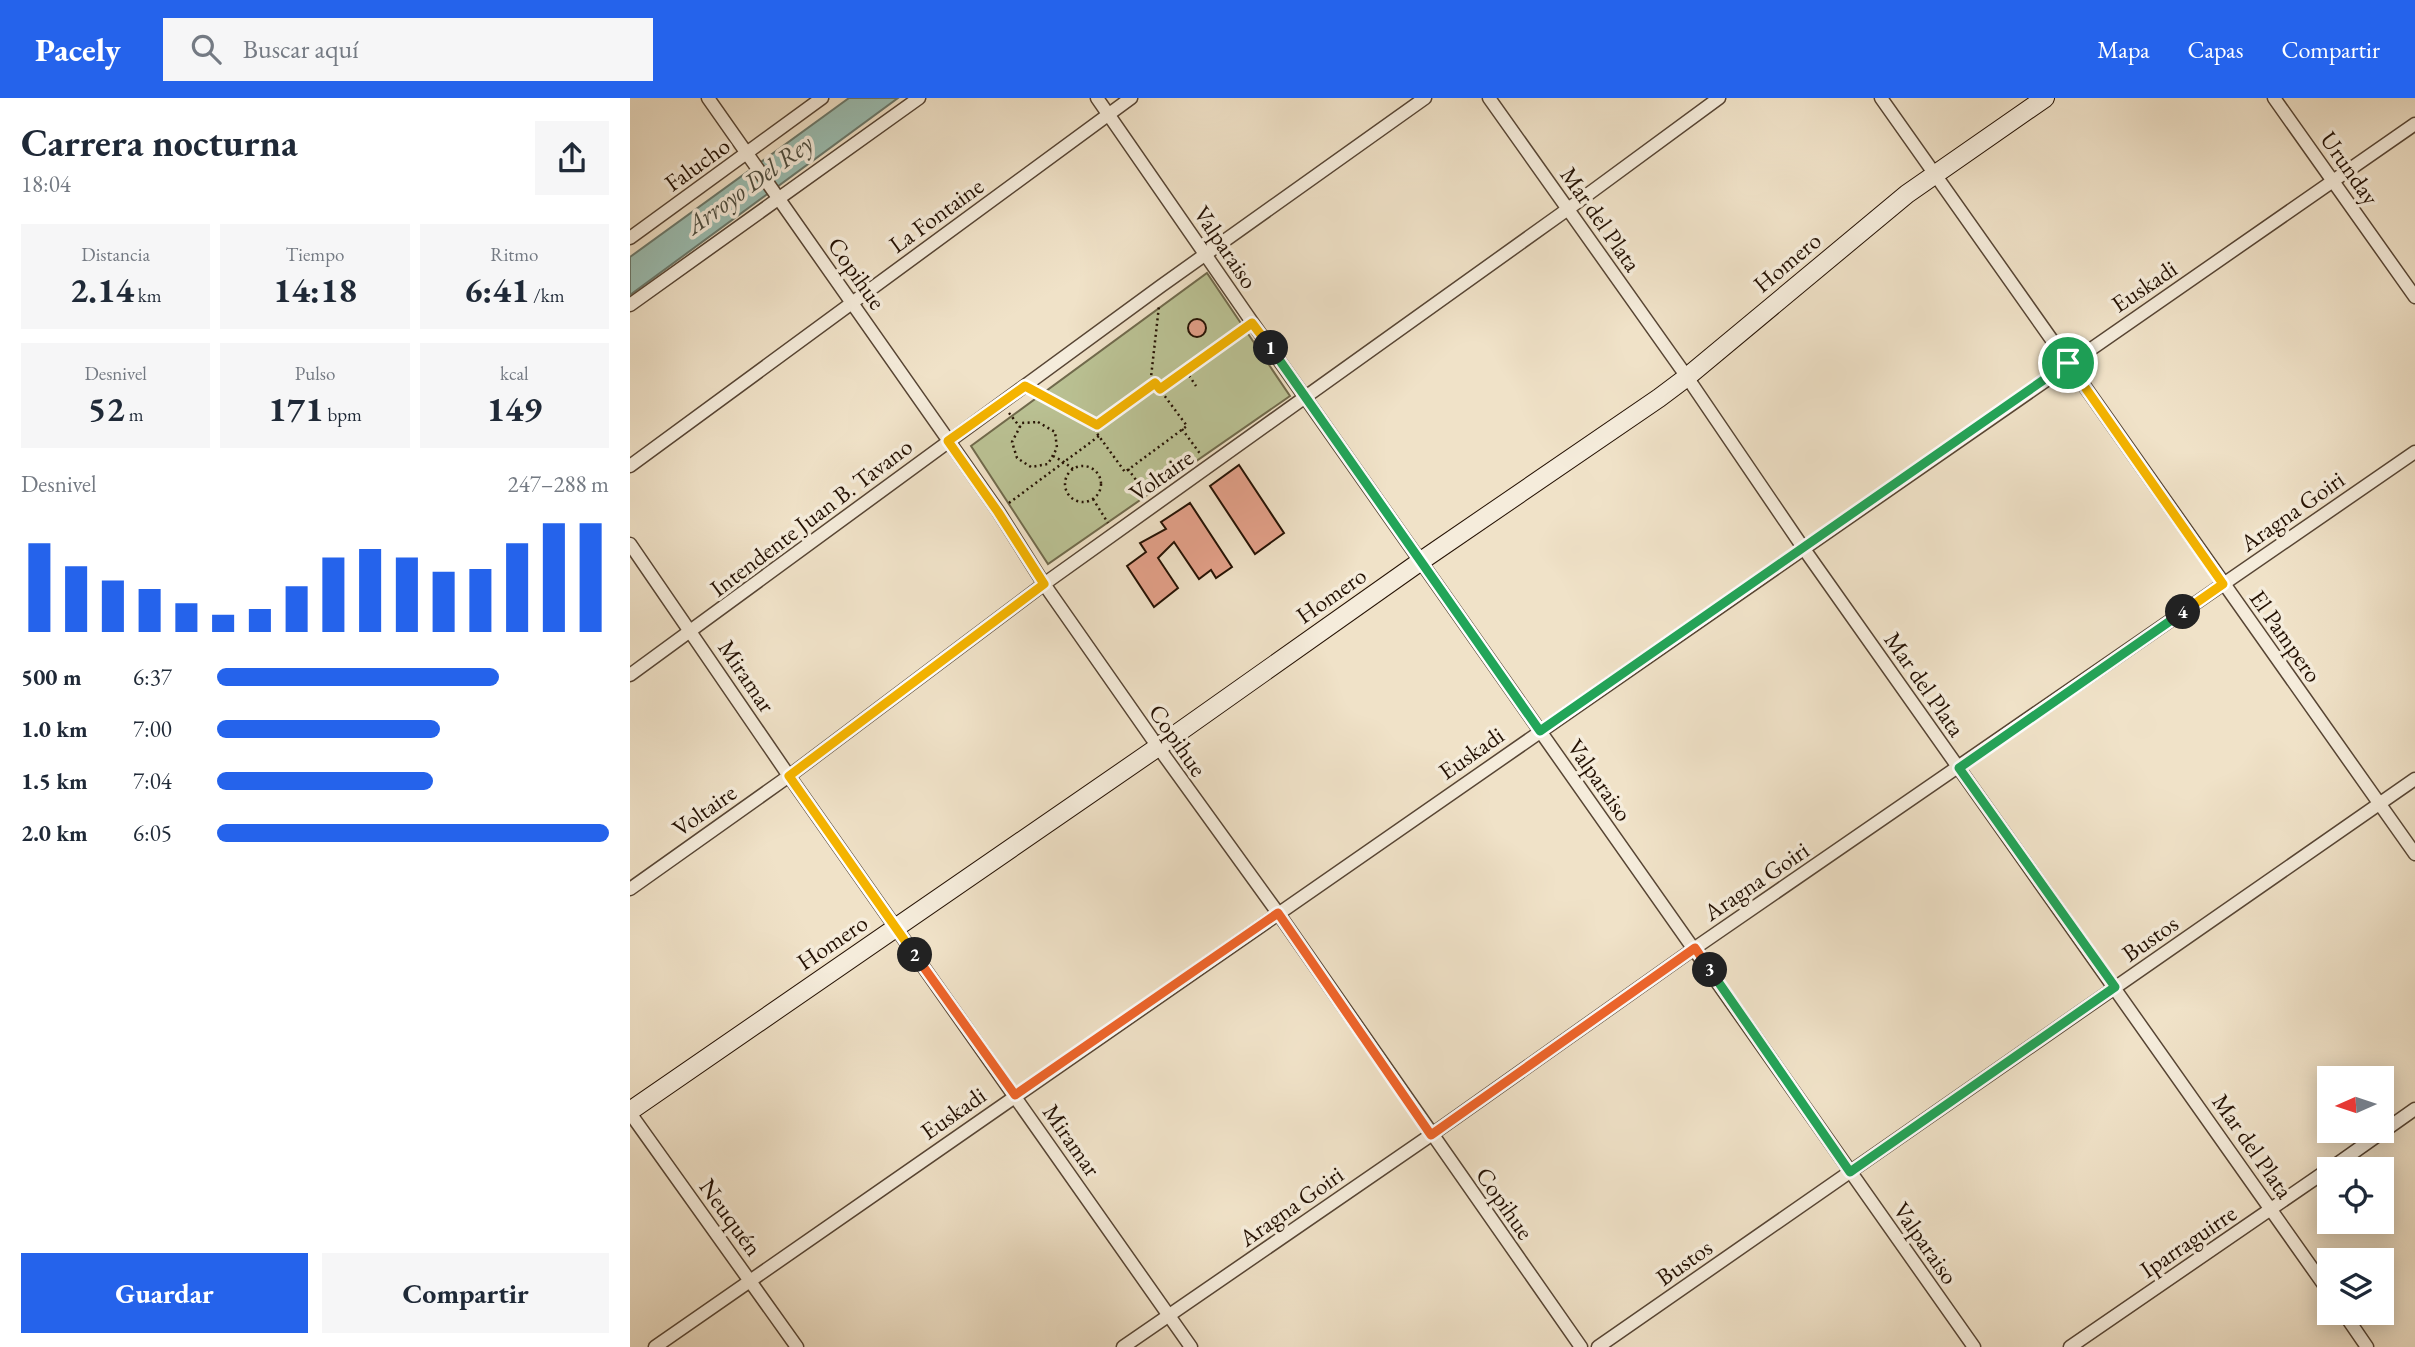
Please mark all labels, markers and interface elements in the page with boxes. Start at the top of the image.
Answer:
search box [163,18,653,81]
text: Pacely [35,28,121,71]
icon: search [187,30,225,68]
text: Buscar aquí [243,32,359,66]
text: Mapa [2097,34,2149,65]
text: Capas [2187,34,2243,65]
text: Compartir [2281,34,2380,65]
text: Carrera nocturna [21,118,298,167]
button: share [535,121,609,195]
street label: Urunday [2313,125,2387,211]
water label: Arroyo Del Rey [677,126,820,243]
street label: Falucho [658,130,736,198]
street label: Mar del Plata [1554,160,1649,278]
text: 18:04 [21,169,71,199]
street label: La Fontaine [883,170,989,260]
street label: Valparaiso [1187,199,1265,295]
street label: Homero [1747,225,1827,299]
street label: Copihue [821,231,893,315]
text: Distancia [81,242,150,267]
text: Tiempo [286,242,344,267]
text: Ritmo [490,242,539,267]
street label: Euskadi [2105,253,2183,319]
text: 2.14 [70,267,134,312]
text: 14:18 [273,267,357,312]
text: 6:41 [464,267,529,312]
text: km [134,283,162,308]
text: /km [529,283,565,308]
pin: 1 [1254,330,1288,366]
pin [2038,333,2098,393]
text: 1 [1265,335,1276,360]
icon: arrive [2049,344,2087,382]
text: Desnivel [84,361,147,386]
text: Pulso [295,361,335,386]
text: kcal [500,361,529,386]
text: 52 [88,386,125,431]
text: 171 [268,386,324,431]
text: 149 [487,386,542,431]
text: m [125,402,143,427]
text: bpm [324,402,362,427]
street label: Intendente Juan B. Tavano [704,431,918,603]
street label: Voltaire [1123,442,1199,508]
street label: Aragna Goiri [2233,464,2350,559]
text: Desnivel [21,469,97,499]
text: 247–288 m [508,469,609,499]
street label: Homero [1290,560,1372,630]
street label: El Pampero [2243,584,2329,688]
pin: 4 [2166,594,2200,630]
text: 4 [2177,599,2188,624]
street label: Mar del Plata [1878,625,1973,743]
street label: Miramar [711,634,783,718]
text: 500 m [21,662,82,692]
text: 6:37 [133,662,172,692]
street label: Copihue [1142,698,1214,782]
text: 1.0 km [21,714,88,744]
text: 7:00 [133,714,172,744]
street label: Euskadi [1432,719,1510,787]
street label: Valparaiso [1560,733,1640,827]
text: 1.5 km [21,766,88,796]
text: 7:04 [133,766,172,796]
street label: Voltaire [666,777,742,843]
text: 2.0 km [21,818,88,848]
text: 6:05 [133,818,172,848]
street label: Aragna Goiri [1696,834,1815,928]
street label: Homero [790,907,874,977]
street label: Bustos [2116,908,2184,968]
pin: 2 [898,938,932,972]
text: 2 [909,942,920,967]
pin: 3 [1692,952,1728,988]
text: 3 [1704,957,1715,982]
north arrow [2317,1066,2394,1143]
map controls [2317,1066,2394,1325]
street label: Euskadi [914,1079,992,1147]
street label: Mar del Plata [2206,1087,2301,1205]
street label: Miramar [1036,1098,1108,1182]
button: locate [2317,1157,2394,1234]
street label: Aragna Goiri [1232,1159,1349,1254]
street label: Copihue [1469,1161,1541,1245]
street label: Neuquén [693,1172,770,1262]
street label: Valparaiso [1886,1196,1966,1290]
street label: Iparraguirre [2134,1197,2242,1285]
street label: Bustos [1650,1232,1718,1292]
button: layers [2317,1248,2394,1325]
button: Guardar [21,1253,308,1333]
button: Compartir [322,1253,609,1333]

